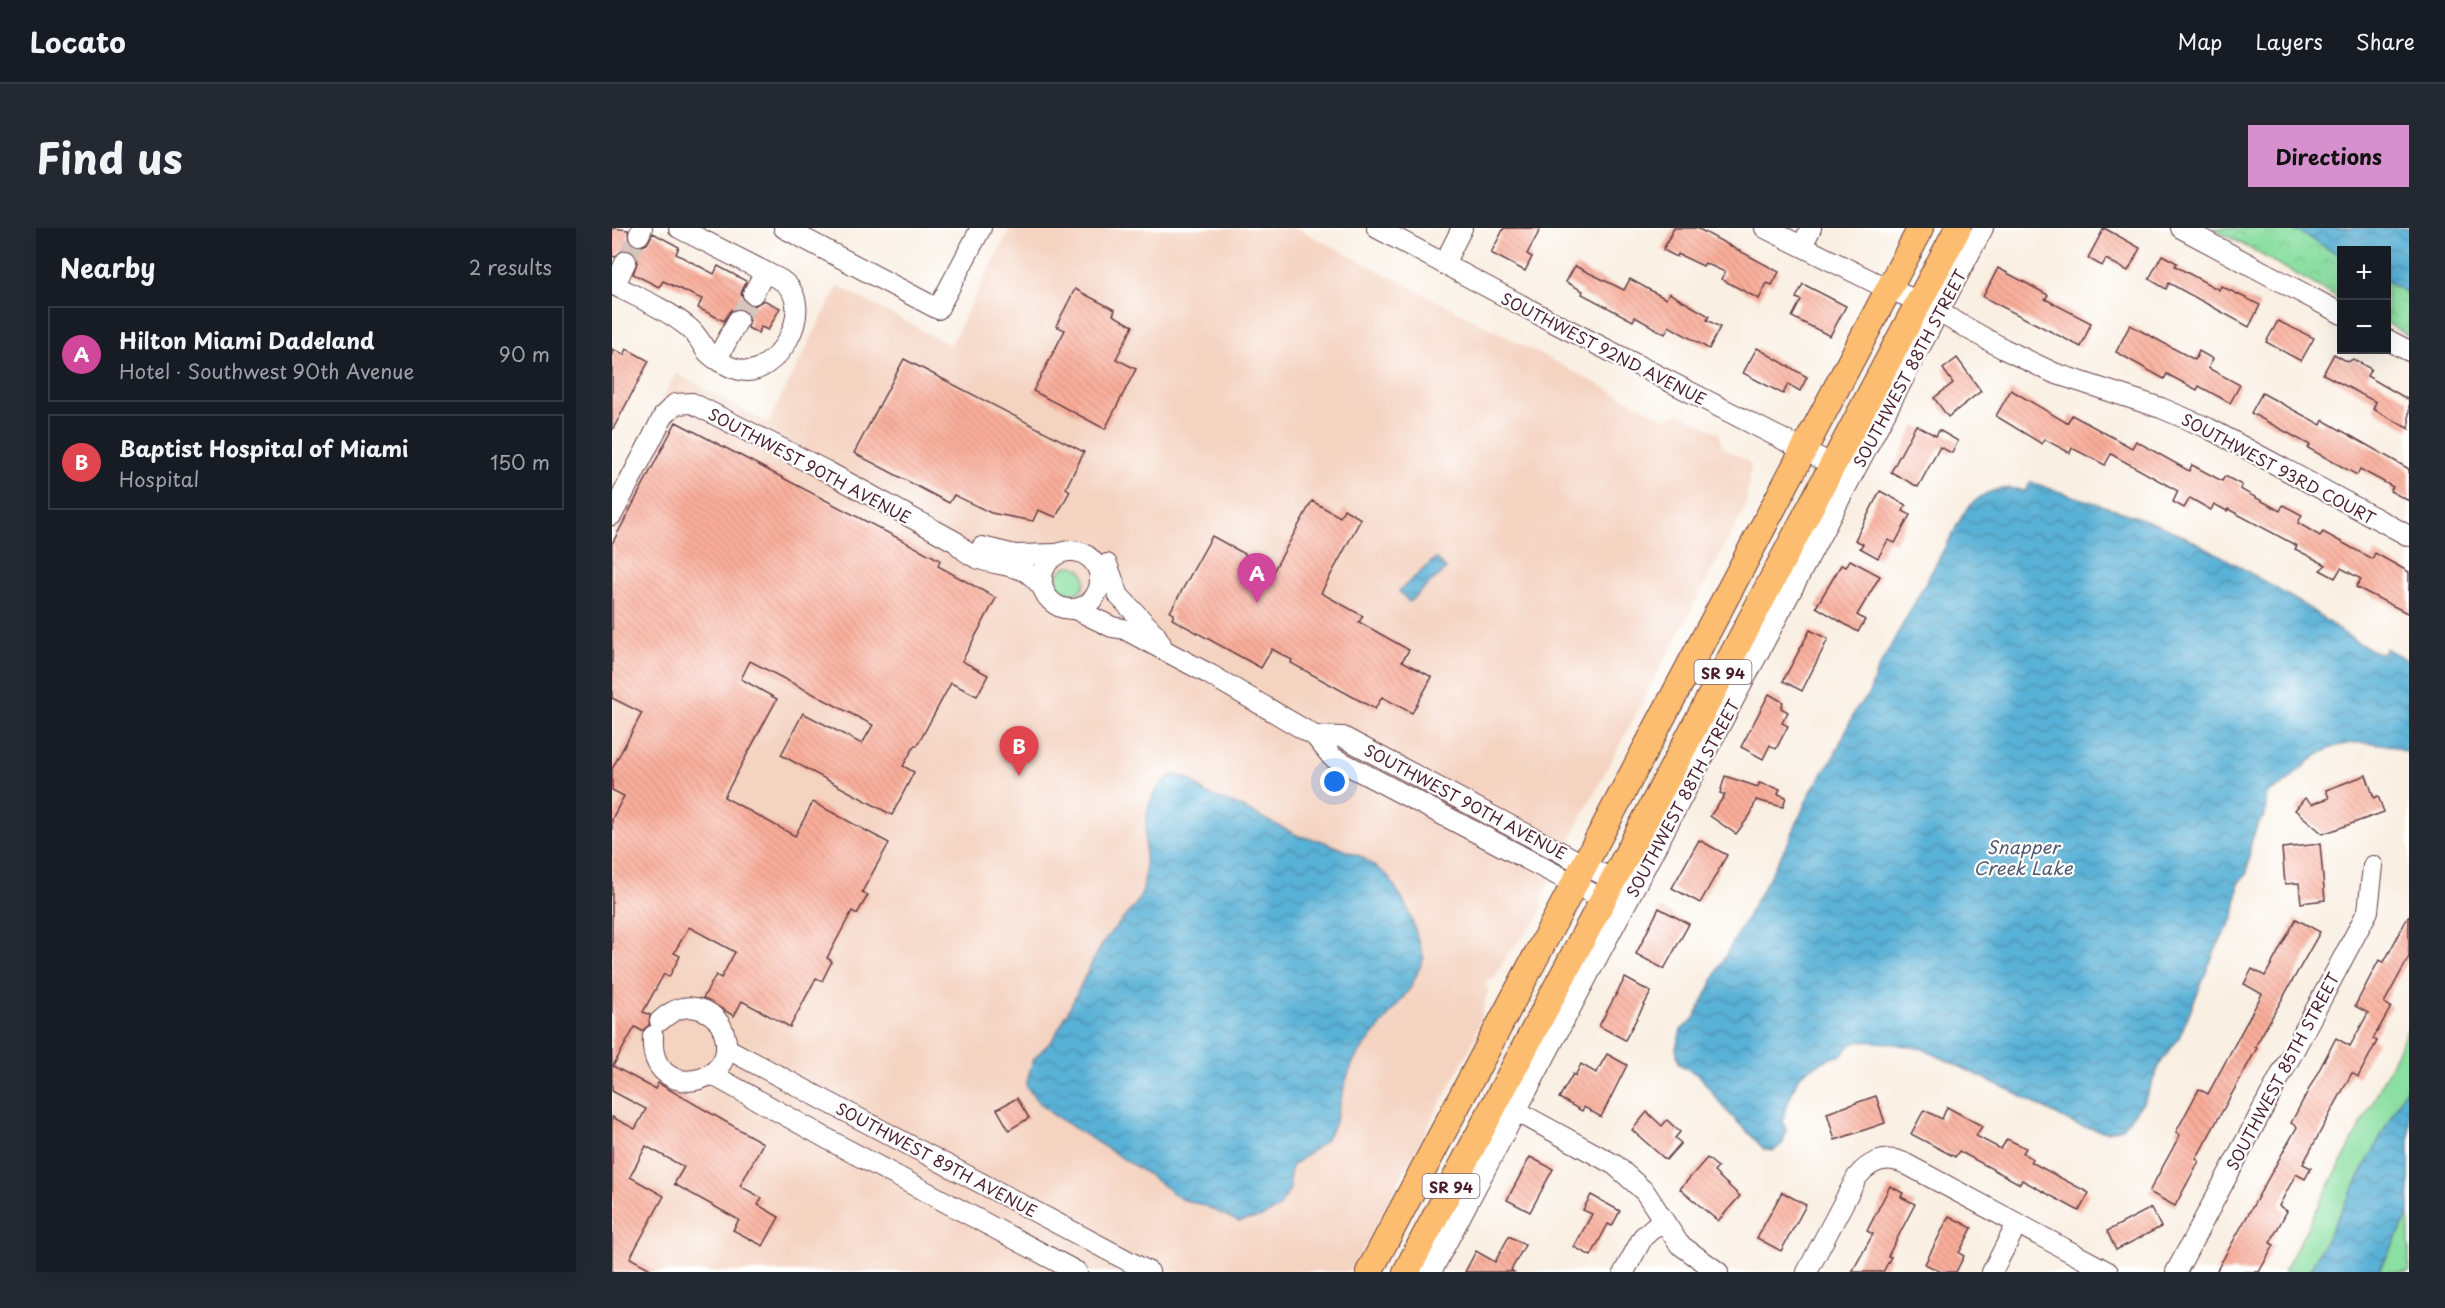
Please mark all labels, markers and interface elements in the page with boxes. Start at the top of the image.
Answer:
text: Locato [30,20,126,63]
text: Map [2178,25,2222,57]
text: Layers [2255,25,2323,57]
text: Share [2356,25,2415,57]
text: Find us [36,125,183,188]
button: Directions [2248,125,2409,187]
map controls [2337,246,2391,354]
button: + [2337,246,2391,300]
text: Nearby [60,248,155,287]
text: 2 results [469,252,552,282]
street label: SOUTHWEST 88TH STREET [1847,265,1971,471]
street label: SOUTHWEST 92ND AVENUE [1497,286,1711,410]
button: − [2337,300,2391,354]
text: Hilton Miami Dadeland [119,323,375,356]
text: A [74,339,89,369]
text: 90 m [499,339,550,369]
text: Hotel · Southwest 90th Avenue [119,356,414,386]
street label: SOUTHWEST 90TH AVENUE [704,401,916,529]
street label: SOUTHWEST 93RD COURT [2178,406,2380,530]
text: Baptist Hospital of Miami [119,431,408,464]
text: B [75,447,88,477]
text: 150 m [490,447,550,477]
text: Hospital [119,464,199,494]
pin: A [1238,554,1276,603]
road number: SR 94 [1694,660,1752,684]
street label: SOUTHWEST 88TH STREET [1620,695,1744,901]
pin: B [1000,726,1038,776]
street label: SOUTHWEST 90TH AVENUE [1360,737,1572,865]
your location [1320,767,1349,796]
water label: Snapper Creek Lake [1974,833,2074,881]
street label: SOUTHWEST 85TH STREET [2220,968,2344,1174]
street label: SOUTHWEST 89TH AVENUE [832,1096,1042,1222]
road number: SR 94 [1422,1174,1480,1198]

